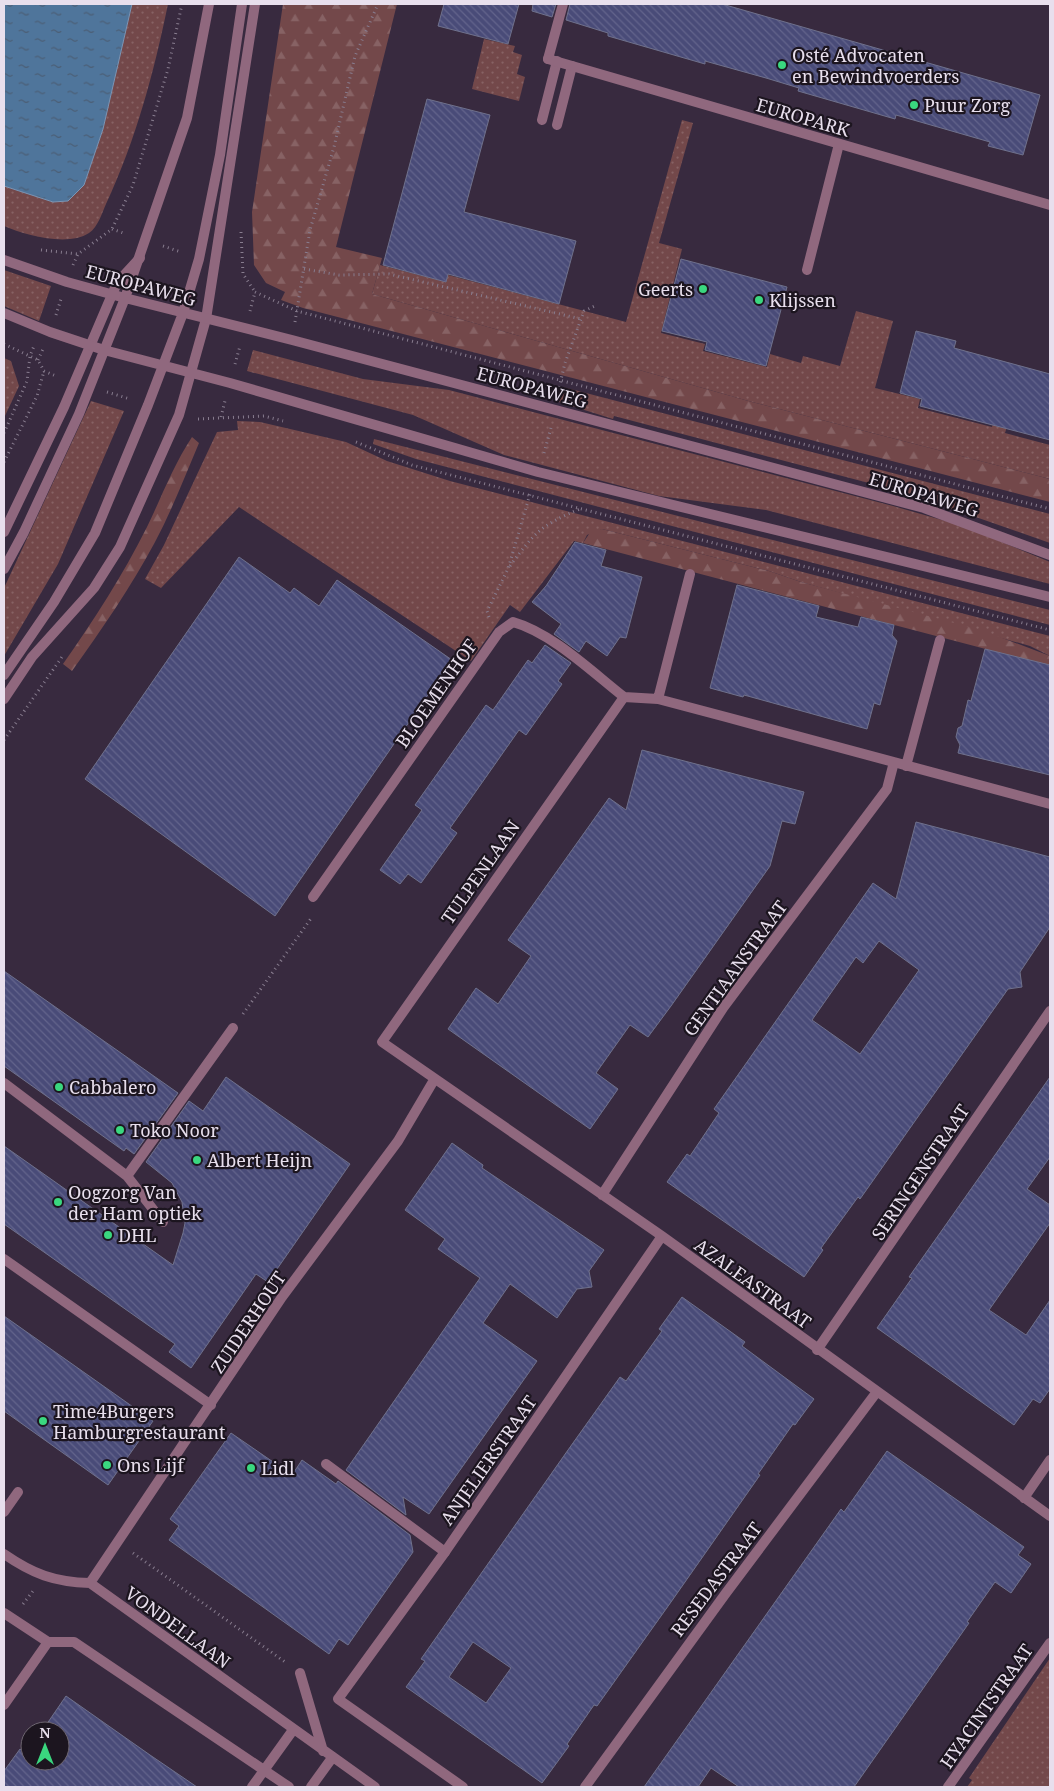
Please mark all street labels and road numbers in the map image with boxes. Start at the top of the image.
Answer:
street label: EUROPARK [754,92,853,142]
street label: EUROPAWEG [83,259,199,311]
street label: EUROPAWEG [474,361,590,413]
street label: EUROPAWEG [866,466,982,522]
street label: BLOEMENHOF [390,634,482,752]
street label: TULPENLAAN [435,815,525,929]
street label: GENTIAANSTRAAT [678,895,792,1041]
street label: SERINGENSTRAAT [866,1100,974,1244]
street label: AZALEASTRAAT [690,1233,816,1333]
street label: ZUIDERHOUT [205,1266,291,1378]
street label: ANJELIERSTRAAT [434,1391,542,1529]
street label: RESEDASTRAAT [665,1517,767,1641]
street label: VONDELLAAN [120,1581,236,1674]
street label: HYACINTSTRAAT [934,1639,1038,1773]

